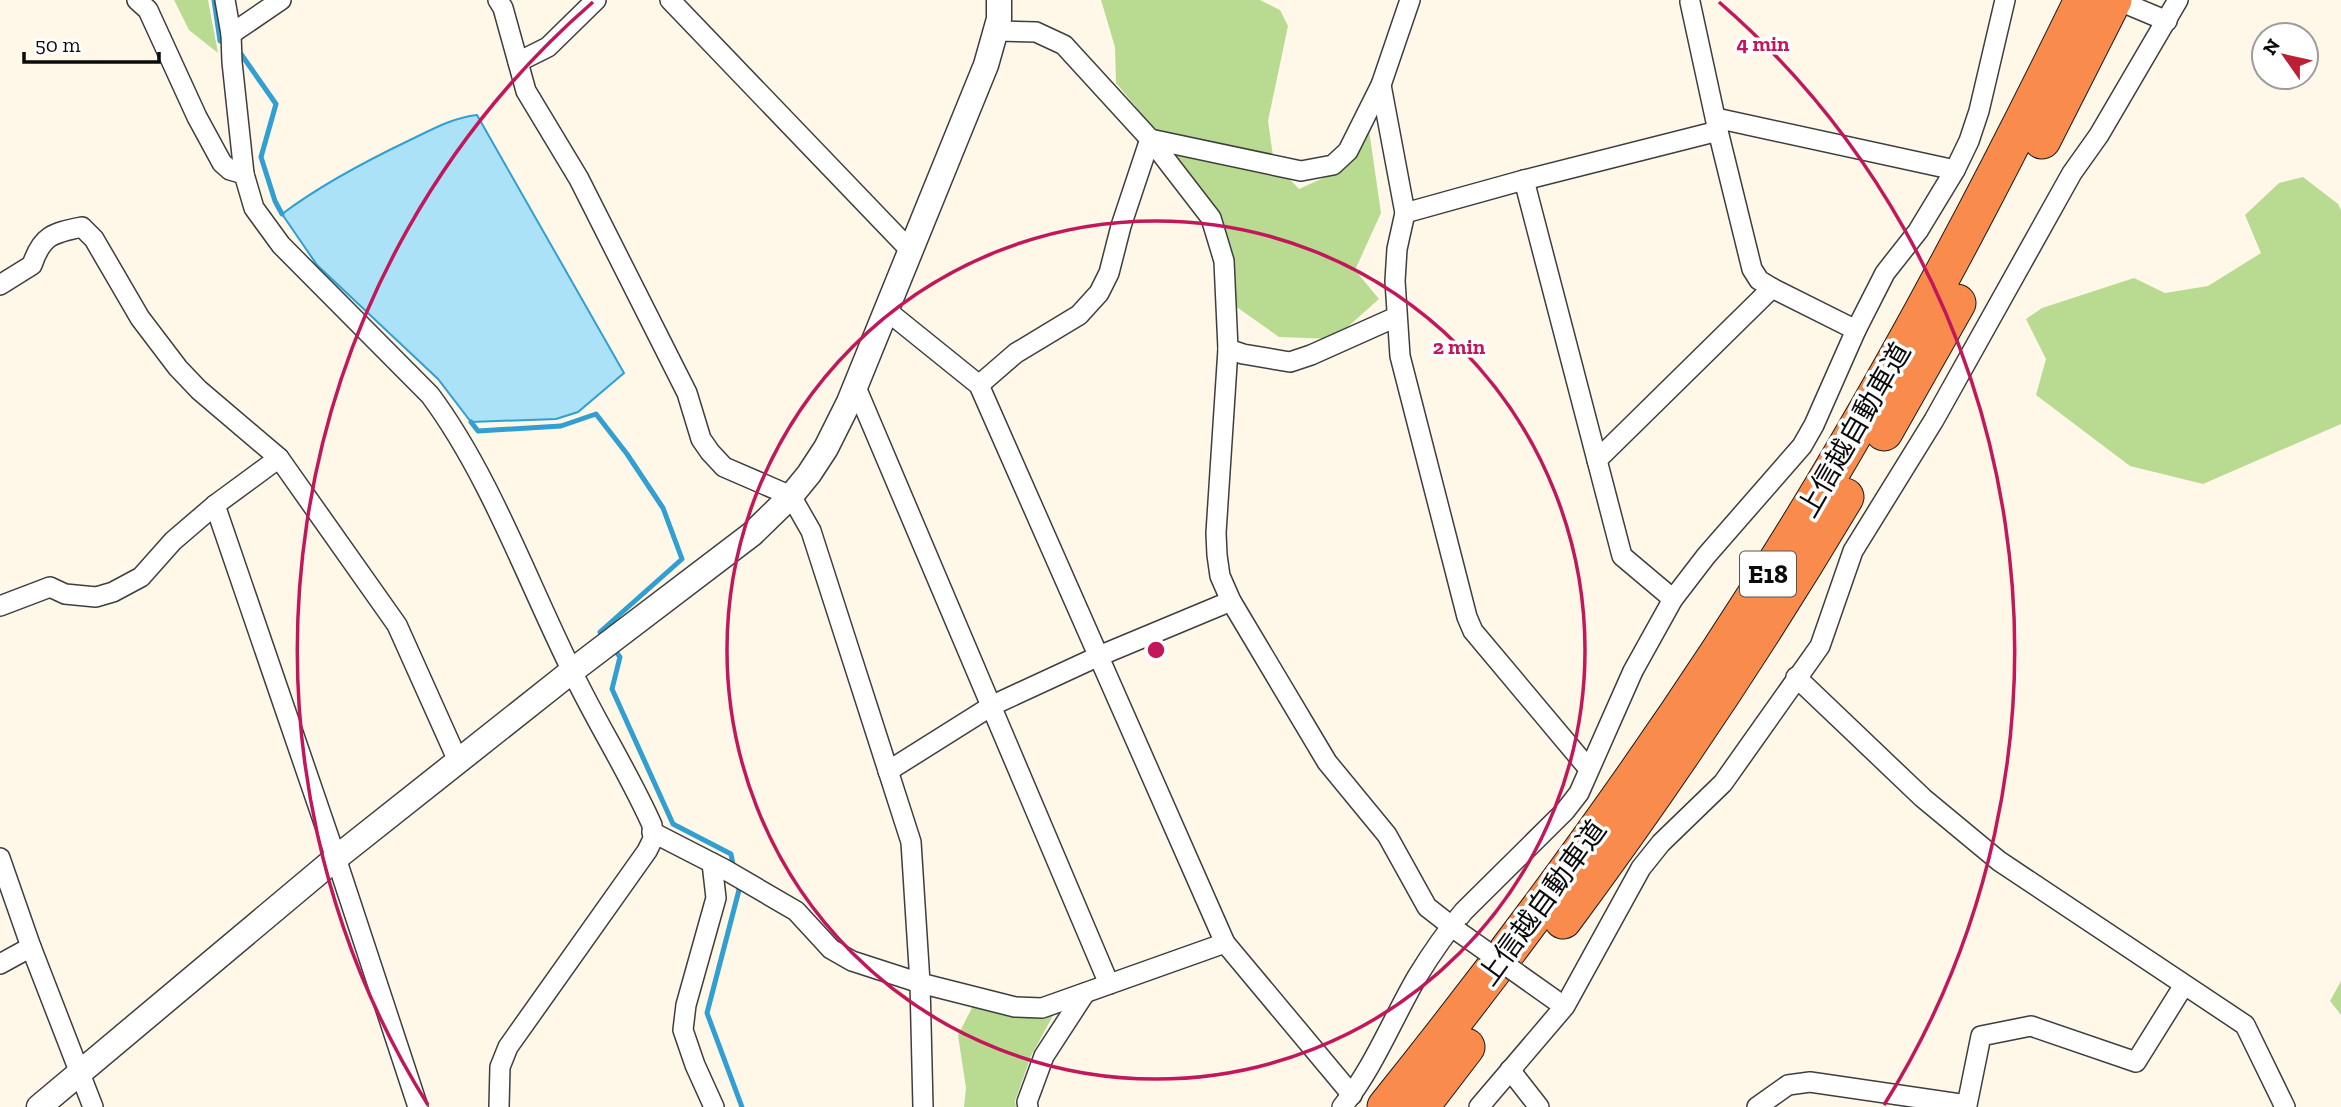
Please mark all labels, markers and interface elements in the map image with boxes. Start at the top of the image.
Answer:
scale bar [24,21,159,65]
north arrow [2250,21,2320,91]
text: 4 min [1736,31,1790,56]
text: 50 m [35,32,81,57]
text: N [2258,34,2285,59]
text: 2 min [1433,334,1486,359]
street label: 上信越自動車道 [1791,337,1917,523]
road number: E18 [1740,552,1796,596]
centre of rings [1144,638,1168,662]
street label: 上信越自動車道 [1471,814,1613,992]

